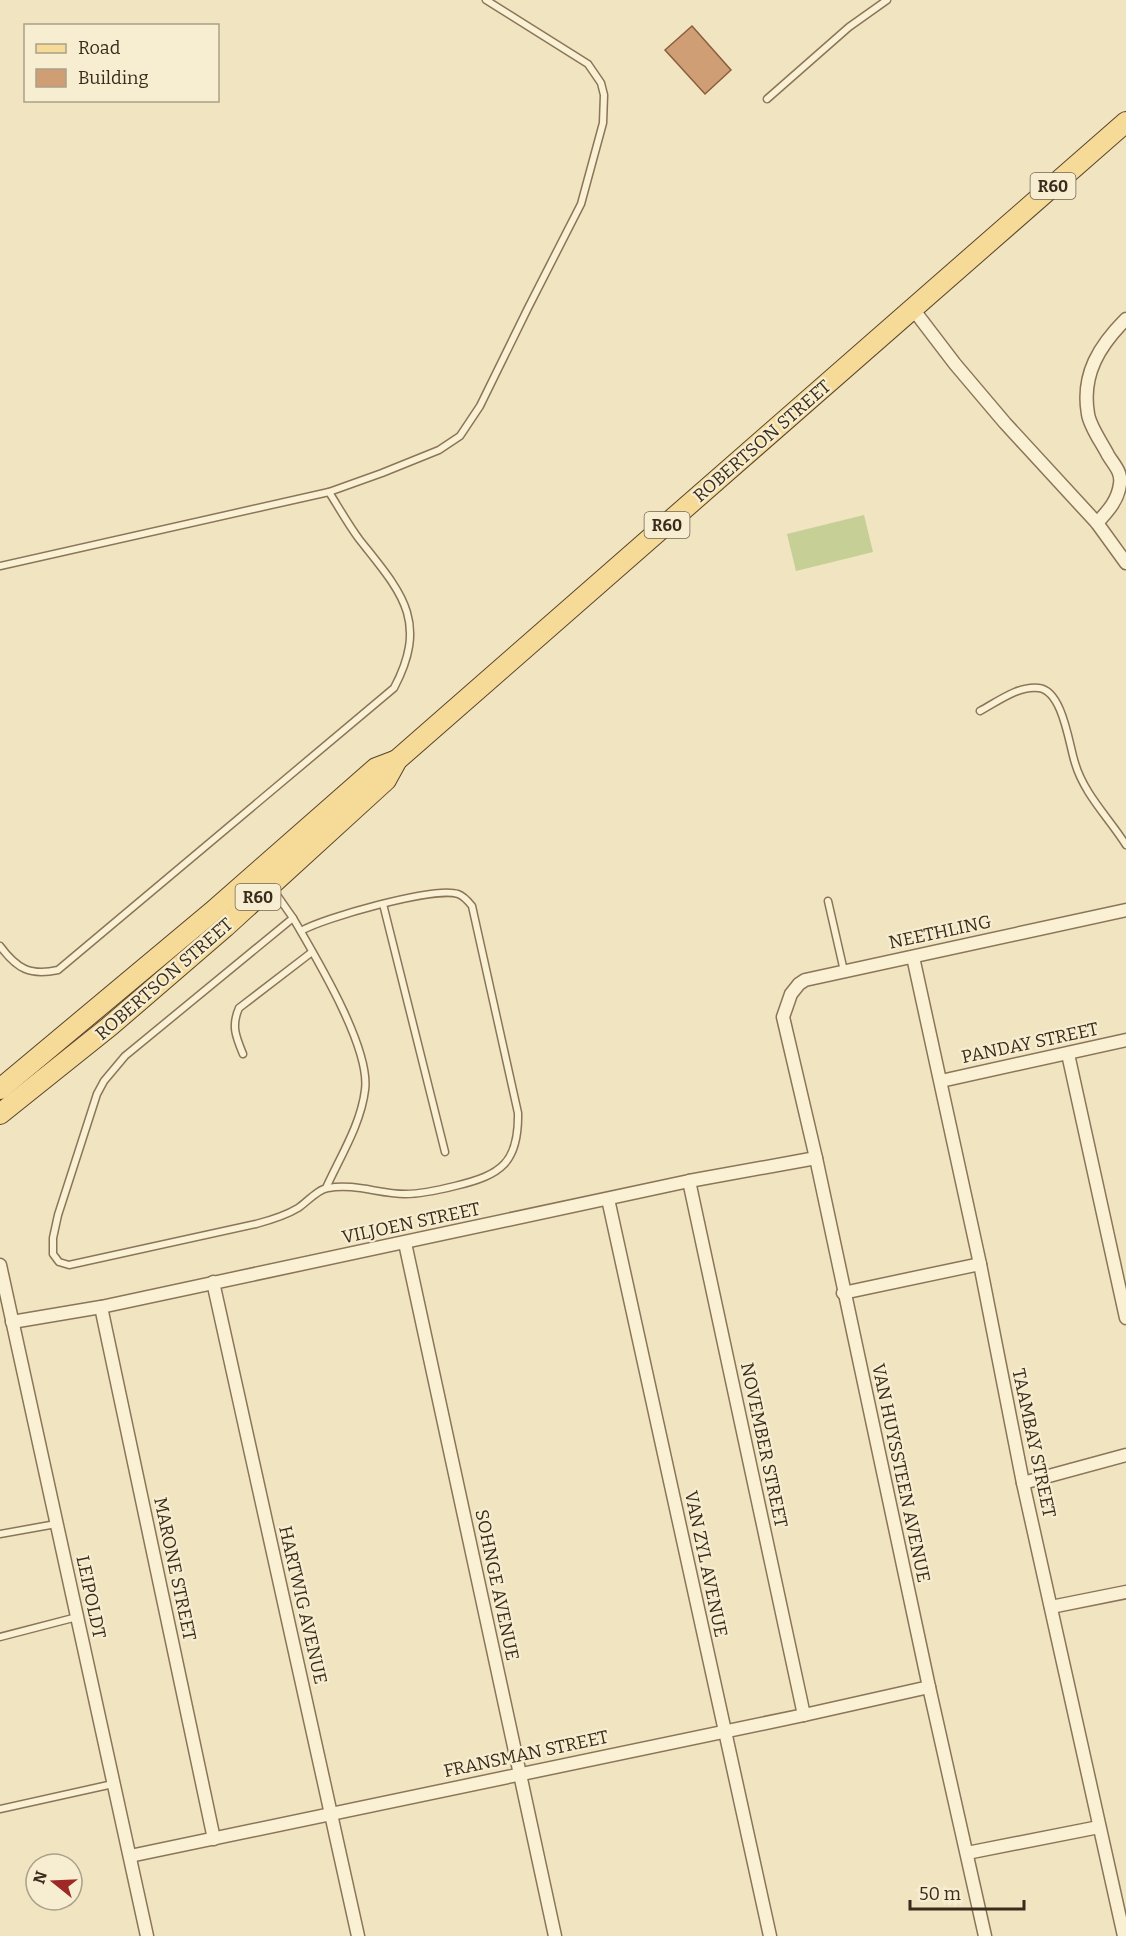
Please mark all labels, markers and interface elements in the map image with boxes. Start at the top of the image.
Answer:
legend [24,24,219,102]
text: Road [78,37,121,59]
text: Building [78,67,149,89]
road number: R60 [1030,173,1076,199]
street label: ROBERTSON STREET [689,375,836,507]
road number: R60 [644,512,690,538]
road number: R60 [236,884,280,910]
street label: NEETHLING [887,910,993,954]
street label: ROBERTSON STREET [91,913,238,1045]
street label: PANDAY STREET [960,1018,1101,1068]
street label: VILJOEN STREET [340,1198,483,1248]
street label: NOVEMBER STREET [736,1361,792,1530]
street label: VAN HUYSSTEEN AVENUE [867,1361,935,1585]
street label: TAAMBAY STREET [1007,1367,1061,1520]
street label: VAN ZYL AVENUE [680,1489,732,1639]
street label: MARONE STREET [149,1495,201,1643]
street label: SOHNGE AVENUE [470,1507,524,1663]
street label: HARTWIG AVENUE [274,1524,332,1686]
street label: LEIPOLDT [71,1553,111,1641]
street label: FRANSMAN STREET [442,1726,611,1782]
north arrow [24,1852,84,1912]
text: N [29,1869,51,1886]
scale bar [910,1873,1024,1911]
text: 50 m [919,1883,961,1905]

